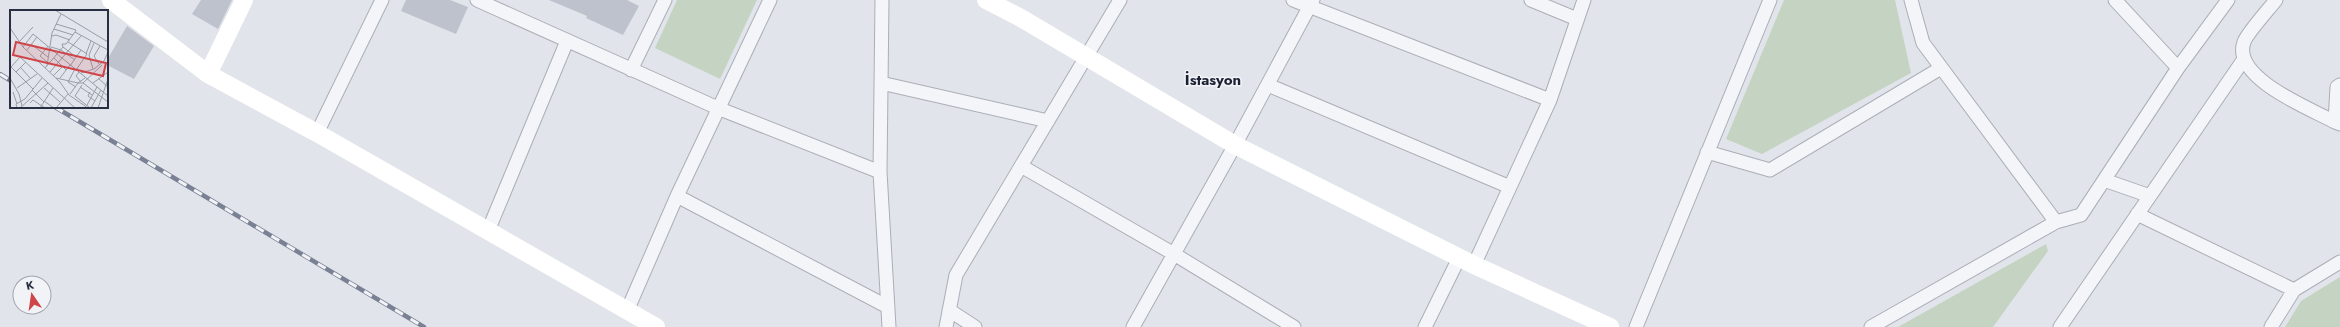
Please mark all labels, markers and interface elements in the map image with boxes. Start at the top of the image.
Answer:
inset map [10,10,108,108]
district label: İstasyon [1185,69,1241,91]
north arrow [12,275,52,315]
text: K [24,277,36,294]

